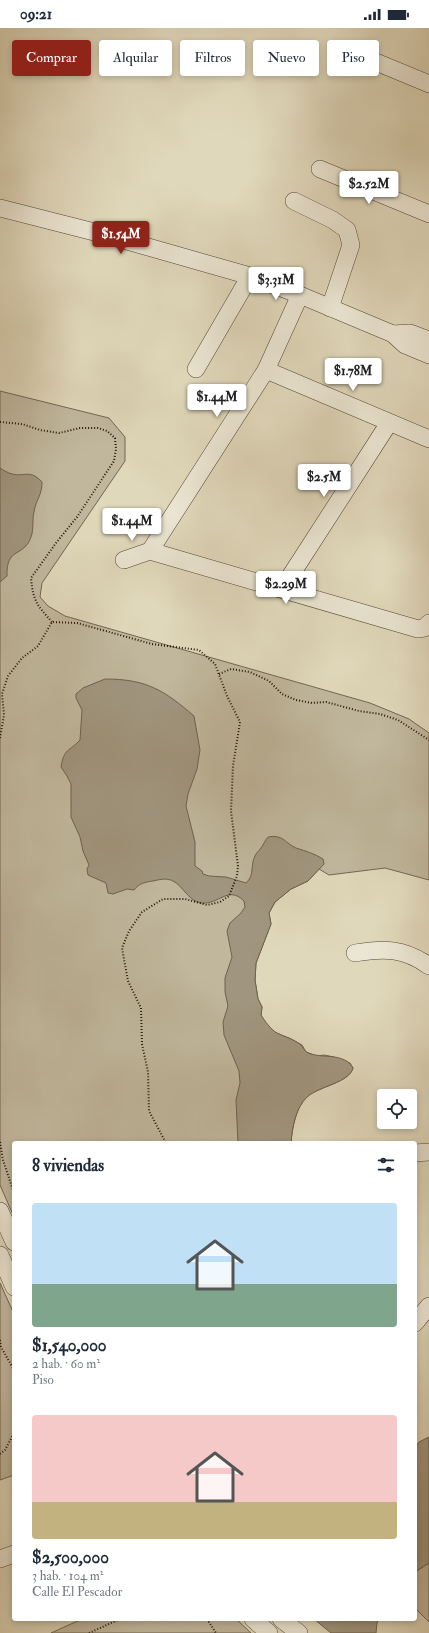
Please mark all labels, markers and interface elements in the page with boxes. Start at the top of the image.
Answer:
text: 09:21 [20,5,52,24]
chip: Comprar [12,40,91,76]
chip: Alquilar [99,40,172,76]
chip: Filtros [180,40,245,76]
chip: Nuevo [253,40,319,76]
chip: Piso [327,40,379,76]
pin: $2.52M [336,171,402,205]
text: $2.52M [348,176,390,192]
pin: $1.54M [88,221,154,255]
text: $1.54M [101,226,141,242]
pin: $3.31M [243,267,309,301]
text: $3.31M [257,272,295,288]
pin: $1.78M [320,358,386,392]
text: $1.78M [334,363,372,379]
pin: $1.44M [184,384,250,418]
text: $1.44M [196,389,238,405]
pin: $2.5M [296,464,352,498]
text: $2.5M [307,469,341,485]
pin: $1.44M [99,508,165,542]
text: $1.44M [111,513,153,529]
pin: $2.29M [253,571,319,605]
text: $2.29M [265,576,307,592]
map controls [377,1089,417,1129]
button: locate [377,1089,417,1129]
icon: filters [375,1154,397,1176]
text: 8 viviendas [32,1155,104,1176]
icon: home [179,1229,251,1301]
text: $1,540,000 [32,1335,107,1356]
text: 2 hab. · 60 m² [32,1356,100,1372]
text: Piso [32,1372,54,1388]
icon: home [179,1441,251,1513]
text: $2,500,000 [32,1547,109,1568]
text: 3 hab. · 104 m² [32,1568,104,1584]
text: Calle El Pescador [32,1584,122,1600]

